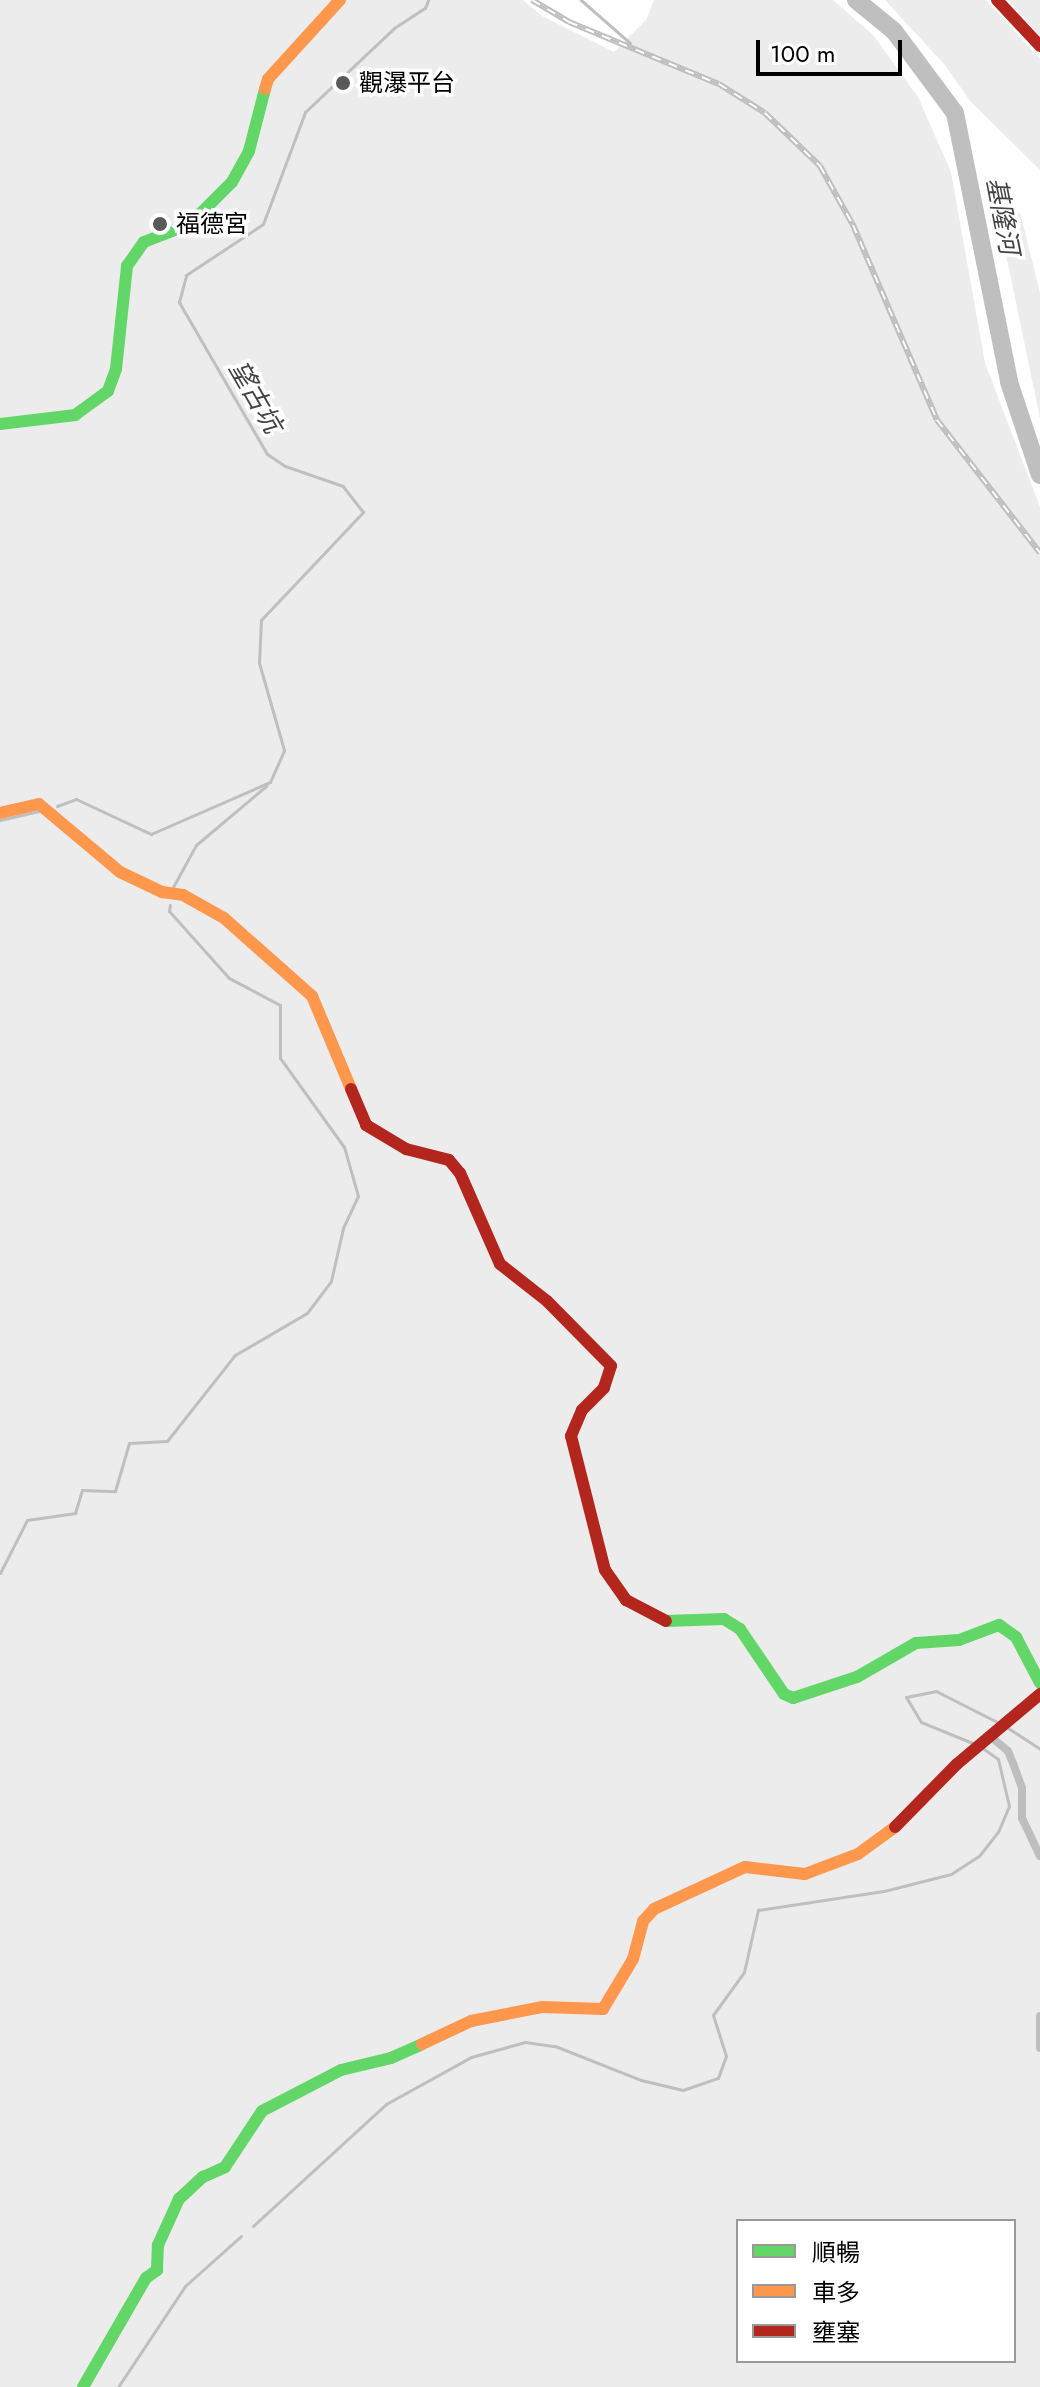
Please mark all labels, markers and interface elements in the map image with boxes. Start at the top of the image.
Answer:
scale bar [760,24,906,74]
text: 100 m [770,36,836,71]
place label: 觀瀑平台 [359,69,455,97]
marker: 觀瀑平台 [334,74,352,92]
water label: 基隆河 [979,175,1025,257]
place label: 福德宮 [176,210,248,238]
marker: 福德宮 [151,215,169,233]
water label: 望古坑 [222,355,288,439]
legend [736,2219,1016,2363]
text: 順暢 [812,2235,860,2270]
text: 車多 [812,2275,860,2310]
text: 壅塞 [812,2315,860,2350]

